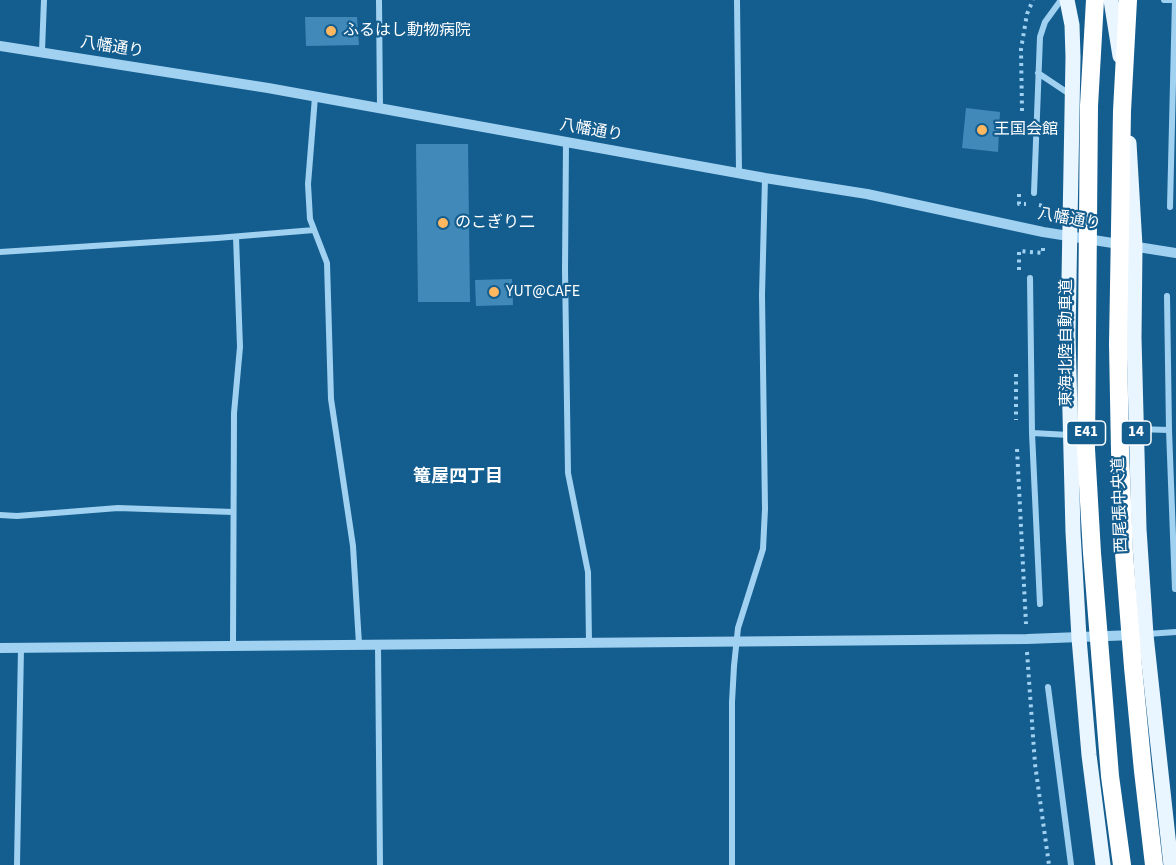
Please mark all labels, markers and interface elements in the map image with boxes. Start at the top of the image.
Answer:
place label: ふるはし動物病院 [343,21,471,41]
marker: ふるはし動物病院 [324,24,338,38]
street label: 八幡通り [79,34,145,62]
street label: 八幡通り [558,116,624,146]
place label: 王国会館 [994,120,1058,140]
marker: 王国会館 [975,123,989,137]
street label: 八幡通り [1036,205,1102,235]
place label: のこぎり二 [455,213,535,233]
marker: のこぎり二 [436,216,450,230]
street label: 東海北陸自動車道 [1057,279,1077,407]
place label: YUT@CAFE [506,282,580,302]
marker: YUT@CAFE [487,285,501,299]
road number: E41 [1066,421,1106,445]
road number: 14 [1121,421,1151,445]
street label: 西尾張中央道 [1110,457,1132,553]
district label: 篭屋四丁目 [413,467,503,489]

